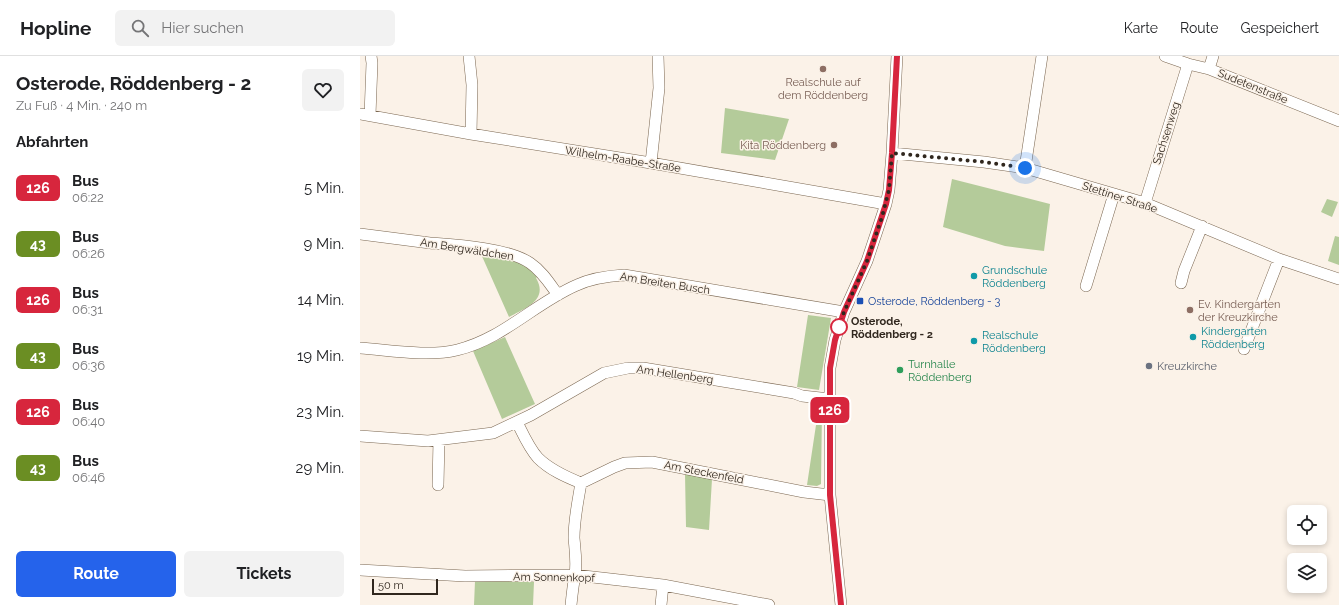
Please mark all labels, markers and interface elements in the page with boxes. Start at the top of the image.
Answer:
search box [115,10,395,46]
text: Hopline [20,17,91,39]
icon: search [129,17,151,39]
text: Hier suchen [161,19,244,37]
text: Karte [1124,20,1158,36]
text: Route [1180,20,1218,36]
text: Gespeichert [1240,20,1319,36]
marker: Realschule auf dem Röddenberg [818,64,828,74]
street label: Sudetenstraße [1216,67,1290,107]
button: heart [302,69,344,111]
text: Osterode, Röddenberg - 2 [16,72,251,94]
place label: Realschule auf dem Röddenberg [778,76,868,102]
text: Zu Fuß · 4 Min. · 240 m [16,98,147,113]
street label: Sachsenweg [1150,100,1183,166]
text: Abfahrten [16,133,88,151]
place label: Kita Röddenberg [740,139,826,152]
marker: Kita Röddenberg [829,140,839,150]
street label: Wilhelm-Raabe-Straße [564,144,682,175]
your location [1015,158,1035,178]
text: Bus [72,172,99,190]
text: 5 Min. [304,179,344,197]
street label: Stettiner Straße [1081,179,1160,216]
text: 126 [26,180,50,196]
text: 06:22 [72,190,104,205]
text: Bus [72,228,99,246]
text: 9 Min. [303,235,344,253]
text: 43 [30,236,46,252]
street label: Am Bergwäldchen [419,236,515,263]
text: 06:26 [72,246,105,261]
place label: Grundschule Röddenberg [982,264,1048,290]
street label: Am Breiten Busch [619,270,711,297]
marker: Grundschule Röddenberg [969,271,979,281]
text: Bus [72,284,99,302]
text: 14 Min. [298,291,344,309]
text: 126 [26,292,50,308]
place label: Osterode, Röddenberg - 3 [868,295,1001,308]
marker: Osterode, Röddenberg - 3 [855,296,865,306]
place label: Ev. Kindergarten der Kreuzkirche [1198,298,1280,324]
text: 06:31 [72,302,103,317]
marker: Ev. Kindergarten der Kreuzkirche [1185,305,1195,315]
place label: Osterode, Röddenberg - 2 [851,315,933,341]
marker: Osterode, Röddenberg - 2 [830,318,848,336]
place label: Kindergarten Röddenberg [1201,325,1267,351]
place label: Realschule Röddenberg [982,329,1046,355]
marker: Kindergarten Röddenberg [1188,332,1198,342]
marker: Realschule Röddenberg [969,336,979,346]
text: Bus [72,340,99,358]
text: 19 Min. [297,347,344,365]
text: 43 [30,348,46,364]
text: 06:36 [72,358,105,373]
place label: Turnhalle Röddenberg [908,358,972,384]
place label: Kreuzkirche [1157,360,1218,373]
marker: Kreuzkirche [1144,361,1154,371]
street label: Am Hellenberg [636,363,714,386]
marker: Turnhalle Röddenberg [895,365,905,375]
text: Bus [72,396,99,414]
line badge: 126 [807,397,853,423]
text: 126 [818,402,842,418]
text: 23 Min. [296,403,344,421]
text: 126 [26,404,50,420]
text: 06:40 [72,414,105,429]
text: Bus [72,452,99,470]
street label: Am Steckenfeld [663,458,745,487]
text: 29 Min. [296,459,344,477]
text: 43 [30,460,46,476]
text: 06:46 [72,470,105,485]
map controls [1287,505,1327,593]
button: locate [1287,505,1327,545]
button: Route [16,551,176,597]
button: Tickets [184,551,344,597]
button: layers [1287,553,1327,593]
street label: Am Sonnenkopf [513,570,595,585]
scale bar [372,577,438,596]
text: 50 m [378,579,404,592]

